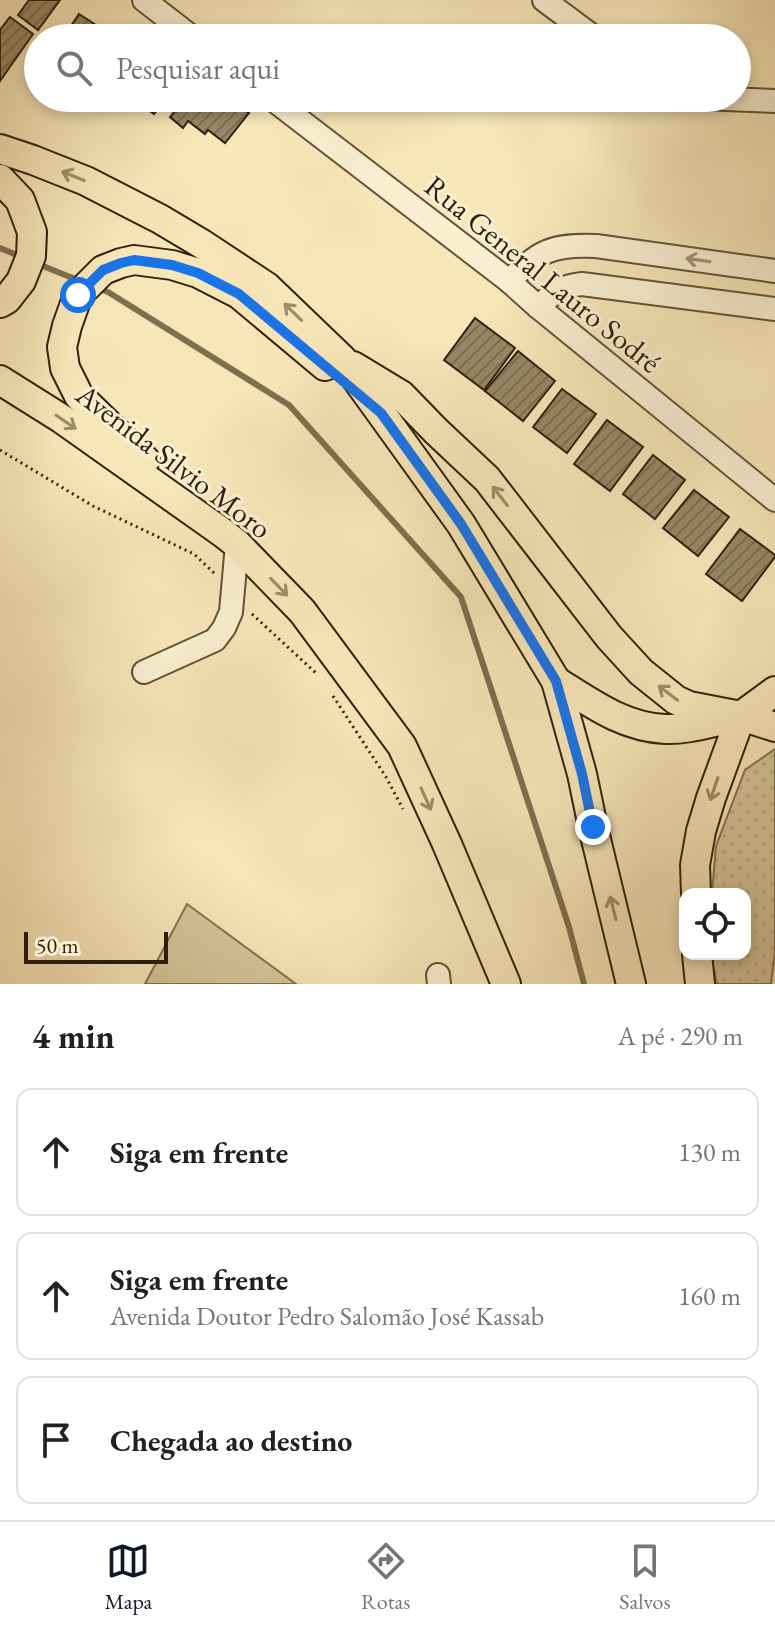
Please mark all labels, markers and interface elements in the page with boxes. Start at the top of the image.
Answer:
search box [24,24,751,112]
icon: search [52,46,96,90]
text: Pesquisar aqui [116,49,280,88]
street label: Rua General Lauro Sodré [417,167,669,381]
one-way arrow [61,168,86,182]
one-way arrow [686,252,711,267]
route start [60,277,96,313]
one-way arrow [284,303,303,322]
street label: Avenida Silvio Moro [68,374,280,547]
one-way arrow [54,413,76,430]
one-way arrow [491,486,508,507]
one-way arrow [269,577,288,596]
one-way arrow [658,684,679,701]
one-way arrow [706,776,721,801]
one-way arrow [420,786,435,811]
route end [575,809,611,845]
map controls [679,888,751,960]
button: locate [679,888,751,960]
one-way arrow [604,896,619,922]
scale bar [24,928,168,964]
text: 50 m [36,931,79,960]
text: 4 min [32,1014,115,1058]
text: A pé · 290 m [618,1019,743,1053]
icon: ahead [34,1130,78,1174]
text: Siga em frente [110,1133,288,1172]
text: 130 m [678,1135,741,1169]
text: Siga em frente [110,1260,288,1299]
icon: ahead [34,1274,78,1318]
text: 160 m [678,1279,741,1313]
text: Avenida Doutor Pedro Salomão José Kassab [110,1299,544,1333]
icon: arrive [34,1418,78,1462]
text: Chegada ao destino [110,1421,352,1460]
tab: Mapa [104,1539,152,1616]
tab: Rotas [361,1539,410,1616]
tab: Salvos [619,1539,671,1616]

